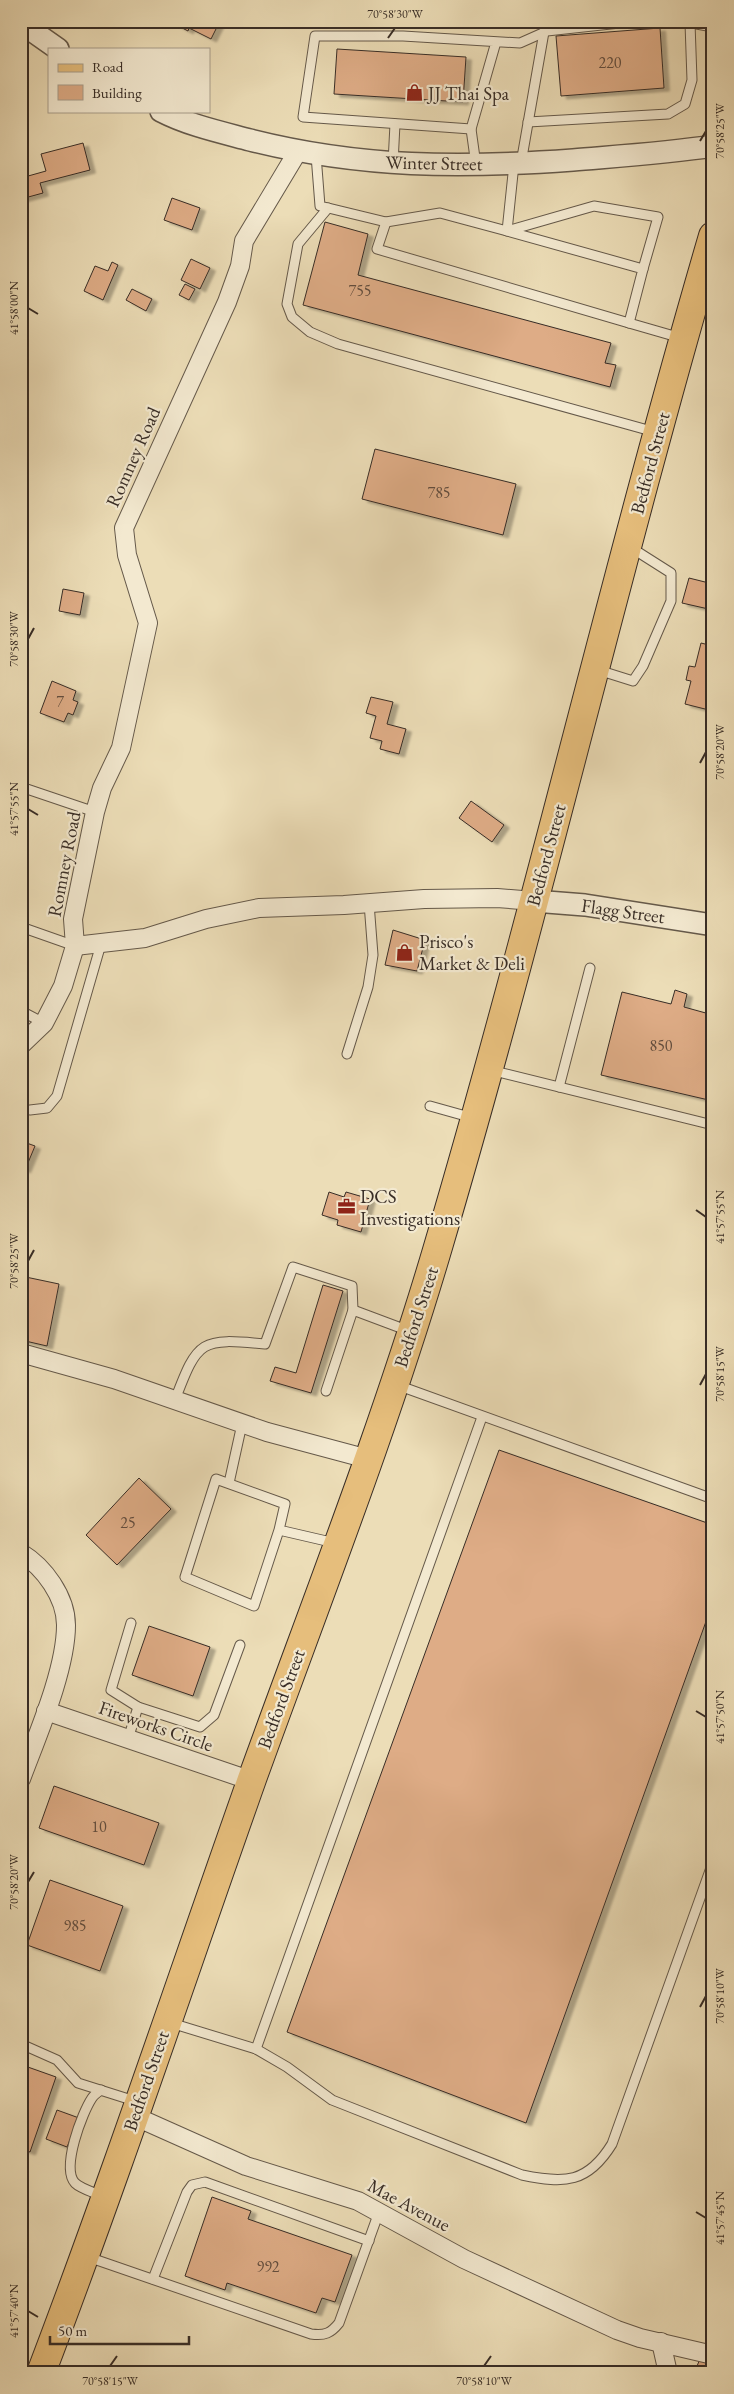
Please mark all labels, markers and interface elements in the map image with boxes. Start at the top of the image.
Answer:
text: 70°58'30"W [367,6,424,22]
legend [48,48,210,112]
house number: 220 [598,52,622,73]
text: Road [92,57,124,76]
place label: JJ Thai Spa [426,81,510,106]
text: Building [92,83,142,102]
shop icon: JJ Thai Spa [404,83,424,103]
text: 70°58'25"W [712,102,728,159]
street label: Winter Street [385,150,483,176]
house number: 755 [348,280,372,301]
text: 41°58'00"N [6,281,22,335]
street label: Romney Road [100,403,166,511]
street label: Bedford Street [624,409,676,517]
house number: 785 [427,482,451,503]
text: 70°58'30"W [6,610,22,667]
house number: 7 [56,691,64,712]
text: 70°58'20"W [712,723,728,780]
text: 41°57'55"N [6,782,22,836]
street label: Bedford Street [520,801,572,909]
street label: Romney Road [42,809,87,919]
street label: Flagg Street [580,893,666,929]
place label: Prisco's Market & Deli [419,929,525,976]
shop icon: Prisco's Market & Deli [395,942,415,962]
house number: 850 [649,1035,673,1056]
place label: DCS Investigations [360,1184,460,1231]
text: 41°57'55"N [712,1190,728,1244]
office icon: DCS Investigations [336,1197,356,1217]
text: 70°58'25"W [6,1232,22,1289]
street label: Bedford Street [388,1263,444,1371]
text: 70°58'15"W [712,1345,728,1402]
house number: 25 [120,1512,136,1533]
street label: Bedford Street [251,1646,311,1752]
text: 41°57'50"N [712,1690,728,1744]
street label: Fireworks Circle [95,1695,217,1757]
house number: 10 [91,1816,107,1837]
text: 70°58'20"W [6,1853,22,1910]
house number: 985 [63,1915,87,1936]
text: 70°58'10"W [712,1967,728,2024]
street label: Bedford Street [117,2028,175,2134]
street label: Mae Avenue [363,2173,455,2237]
text: 41°57'45"N [712,2191,728,2245]
house number: 992 [256,2256,280,2277]
text: 41°57'40"N [6,2284,22,2338]
scale bar [50,2314,189,2346]
text: 50 m [58,2321,87,2340]
text: 70°58'15"W [82,2373,139,2389]
text: 70°58'10"W [456,2373,513,2389]

